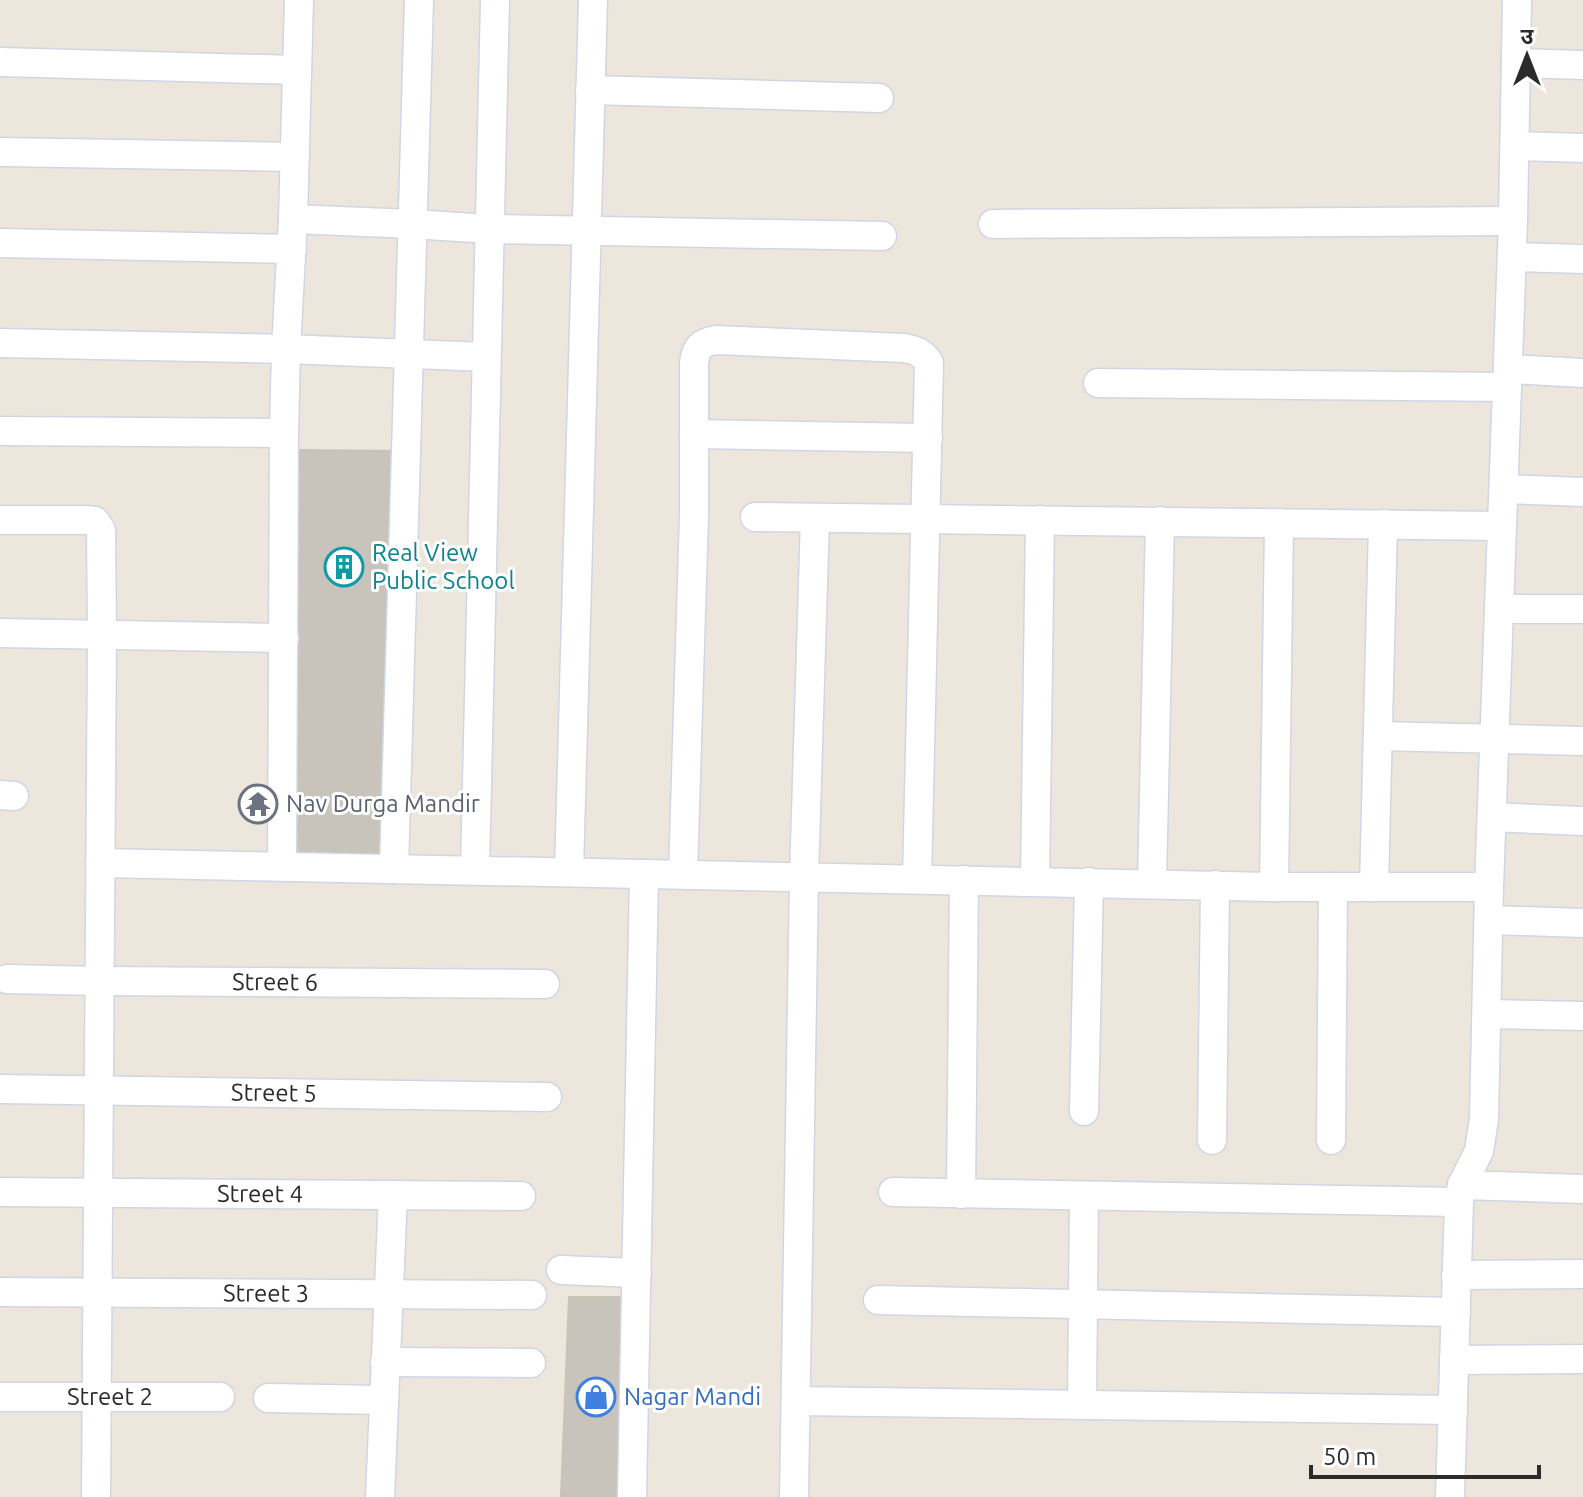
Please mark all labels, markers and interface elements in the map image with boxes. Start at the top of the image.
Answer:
north arrow [1487,16,1567,96]
text: उ [1521,23,1535,48]
place label: Real View Public School [372,539,515,594]
building icon: Real View Public School [323,546,365,588]
temple icon: Nav Durga Mandir [237,783,279,825]
place label: Nav Durga Mandir [286,790,480,817]
street label: Street 6 [232,968,318,995]
street label: Street 5 [231,1078,317,1107]
street label: Street 4 [217,1180,303,1207]
street label: Street 3 [223,1279,309,1307]
shop icon: Nagar Mandi [575,1376,617,1418]
street label: Street 2 [67,1383,153,1410]
place label: Nagar Mandi [624,1383,761,1410]
scale bar [1311,1429,1539,1479]
text: 50 m [1323,1443,1376,1470]

